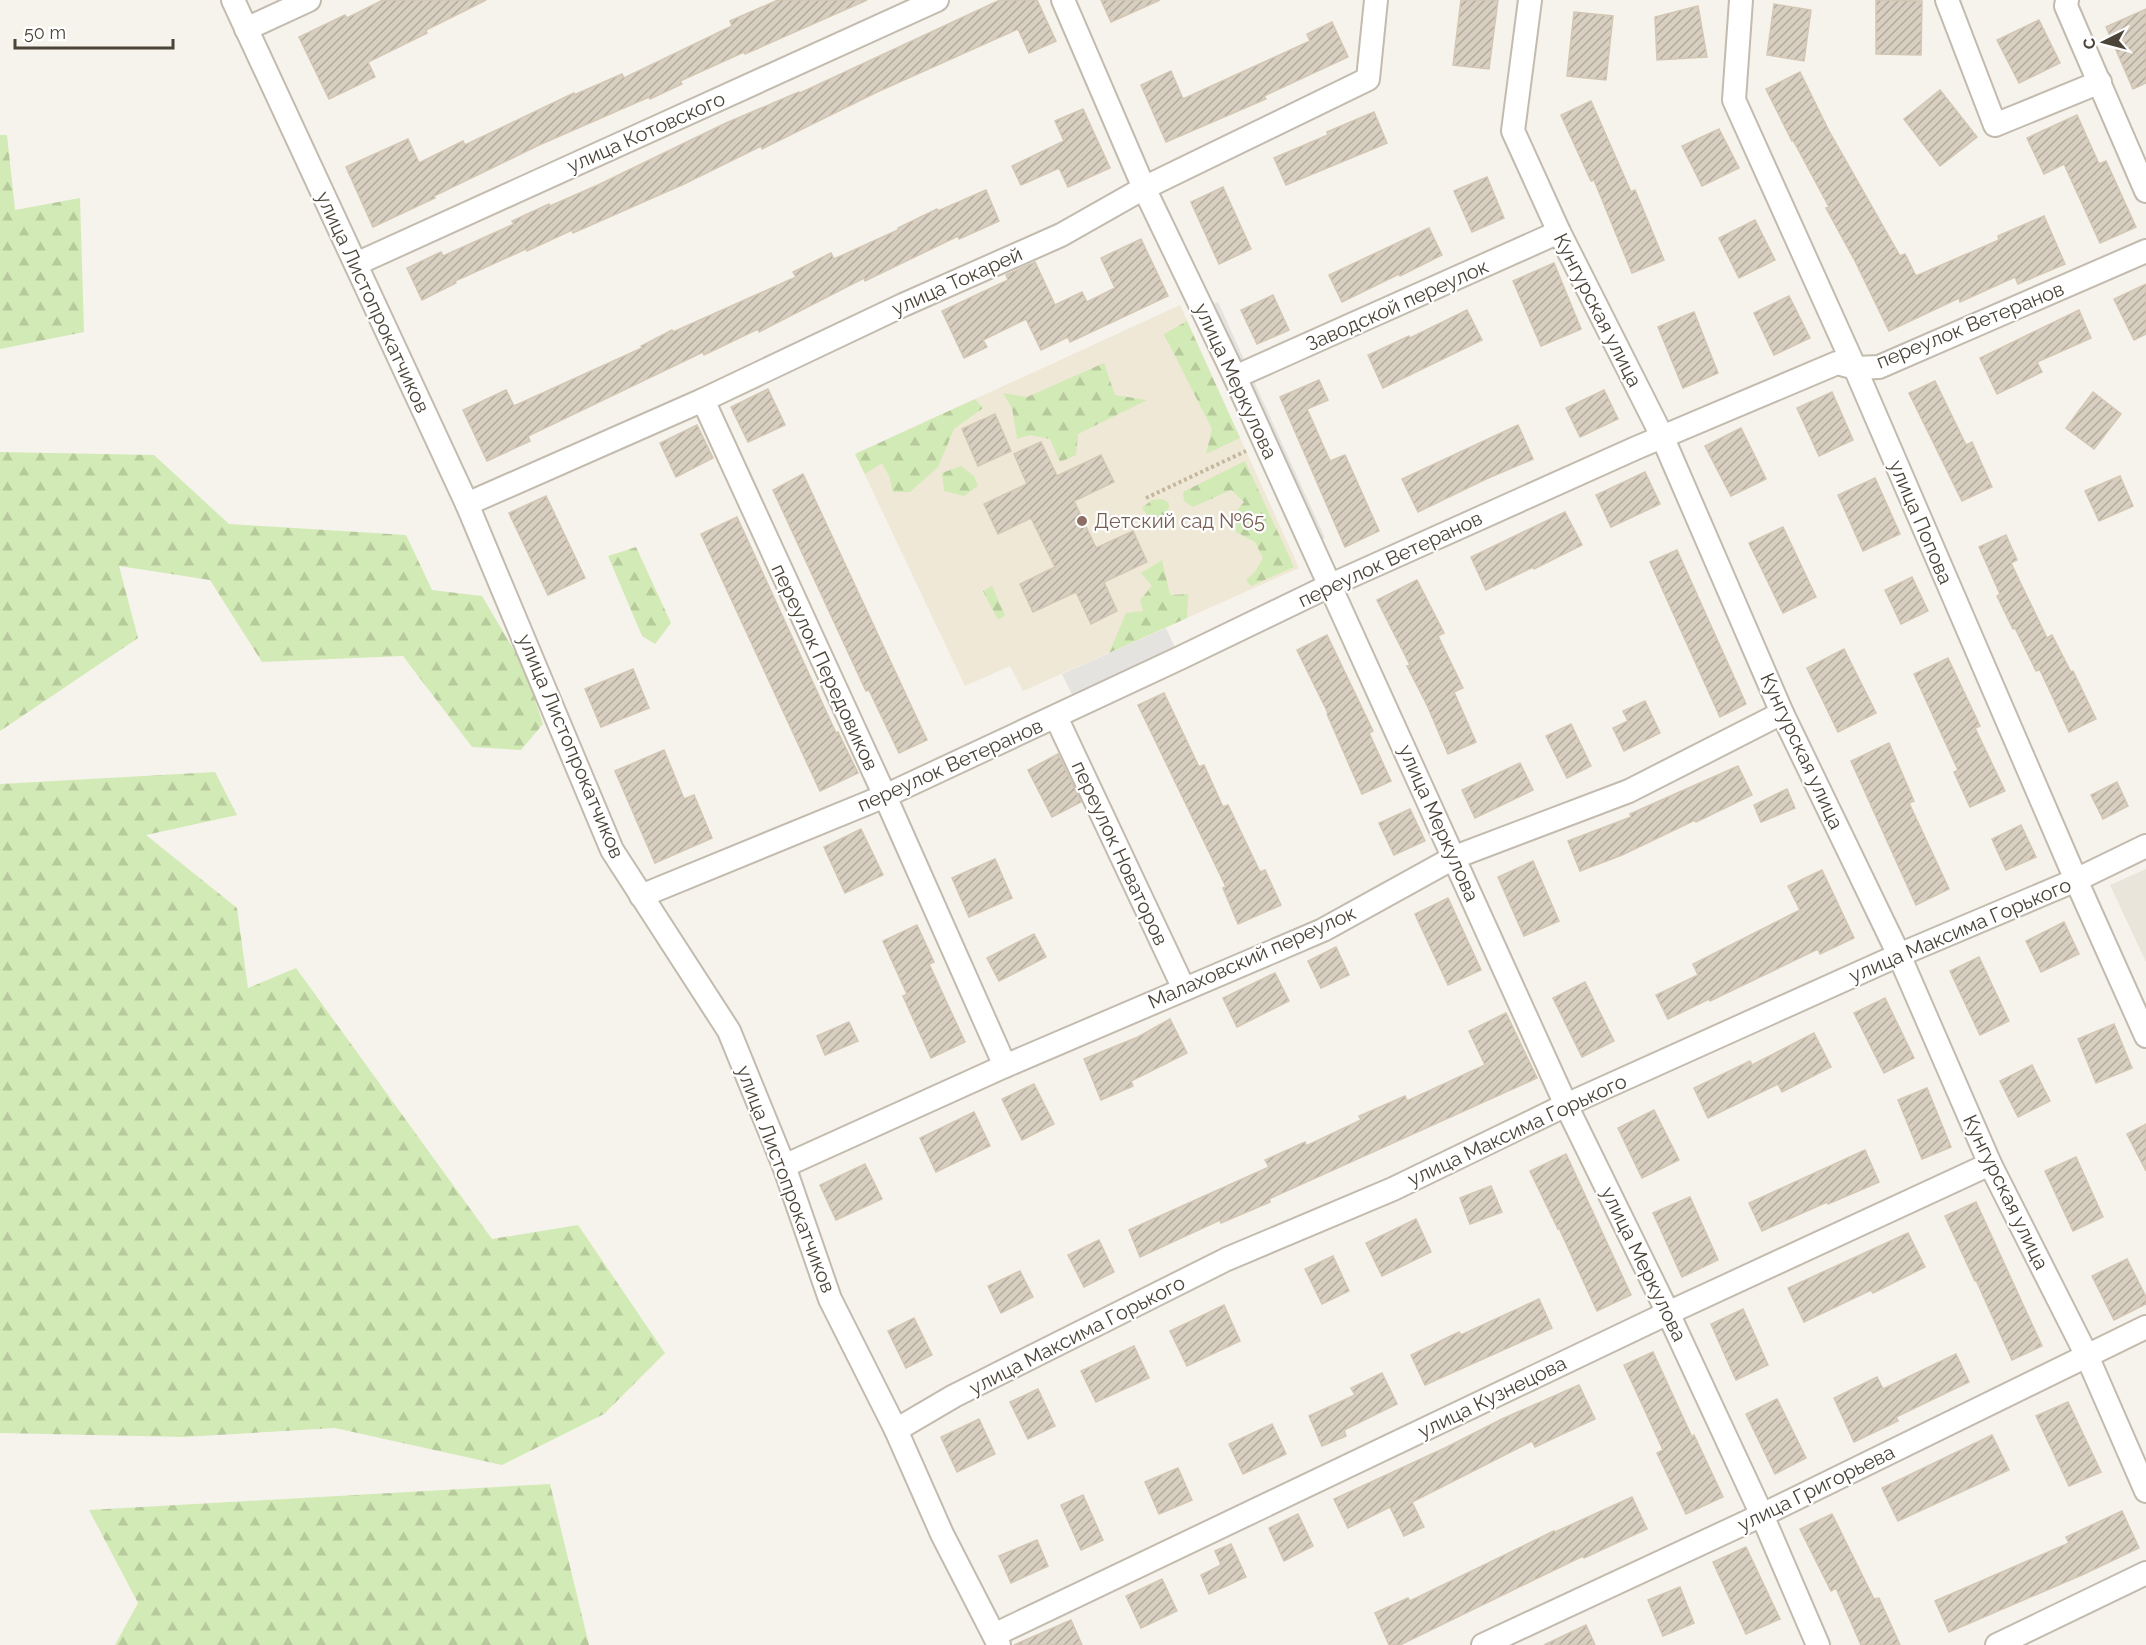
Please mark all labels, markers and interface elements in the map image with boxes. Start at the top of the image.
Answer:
scale bar [15,12,172,50]
north arrow [2074,12,2134,72]
text: 50 m [24,22,66,43]
text: С [2080,37,2100,50]
street label: улица Котовского [563,86,729,178]
street label: улица Листопрокатчиков [311,188,435,416]
street label: Кунгурская улица [1549,229,1647,391]
street label: улица Токарей [888,242,1026,320]
street label: Заводской переулок [1302,254,1492,356]
street label: переулок Ветеранов [1873,276,2067,374]
street label: улица Меркулова [1189,299,1283,463]
street label: улица Попова [1884,456,1958,588]
street label: переулок Ветеранов [1294,506,1486,612]
place label: Детский сад №65 [1094,509,1265,533]
marker: Детский сад №65 [1075,514,1089,528]
street label: переулок Передовиков [767,560,883,774]
street label: улица Листопрокатчиков [513,630,629,862]
street label: Кунгурская улица [1755,669,1849,833]
street label: переулок Ветеранов [854,713,1046,817]
street label: улица Меркулова [1394,741,1484,905]
street label: переулок Новаторов [1067,757,1173,949]
street label: улица Максима Горького [1845,872,2075,988]
street label: Малаховский переулок [1144,900,1360,1014]
street label: улица Листопрокатчиков [732,1062,840,1296]
street label: улица Максима Горького [1404,1069,1630,1191]
street label: Кунгурская улица [1958,1111,2054,1273]
street label: улица Меркулова [1596,1183,1692,1345]
street label: улица Максима Горького [965,1270,1189,1400]
street label: улица Кузнецова [1414,1351,1570,1443]
street label: улица Григорьева [1734,1440,1898,1536]

